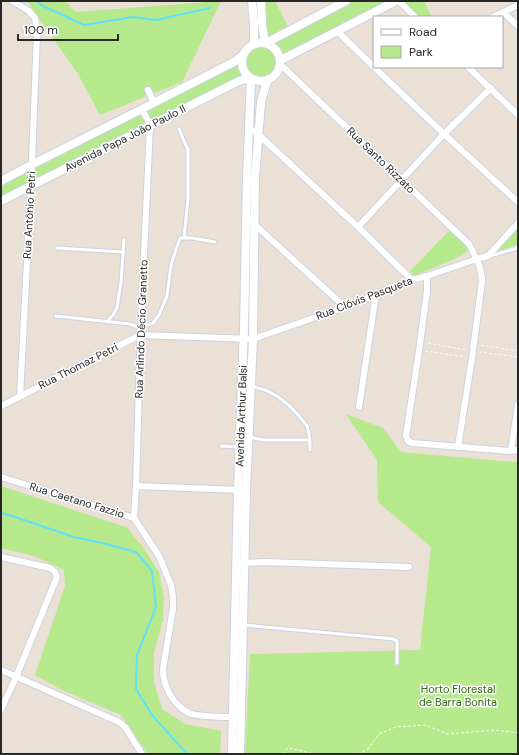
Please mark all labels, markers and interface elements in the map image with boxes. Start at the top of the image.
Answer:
scale bar [18,16,118,42]
legend [373,16,503,68]
text: 100 m [24,22,58,38]
text: Road [409,24,437,40]
text: Park [409,44,433,60]
street label: Avenida Papa João Paulo II [62,101,188,175]
street label: Rua Santo Rizzato [344,124,418,196]
street label: Rua Antônio Petri [20,171,38,259]
street label: Rua Arlindo Décio Granetto [132,259,150,399]
street label: Rua Clóvis Pasqueta [314,273,414,323]
street label: Rua Thomaz Petri [36,340,120,392]
street label: Avenida Arthur Balsi [232,365,250,467]
street label: Rua Caetano Fazzio [28,479,126,521]
park label: Horto Florestal de Barra Bonita [419,682,497,709]

